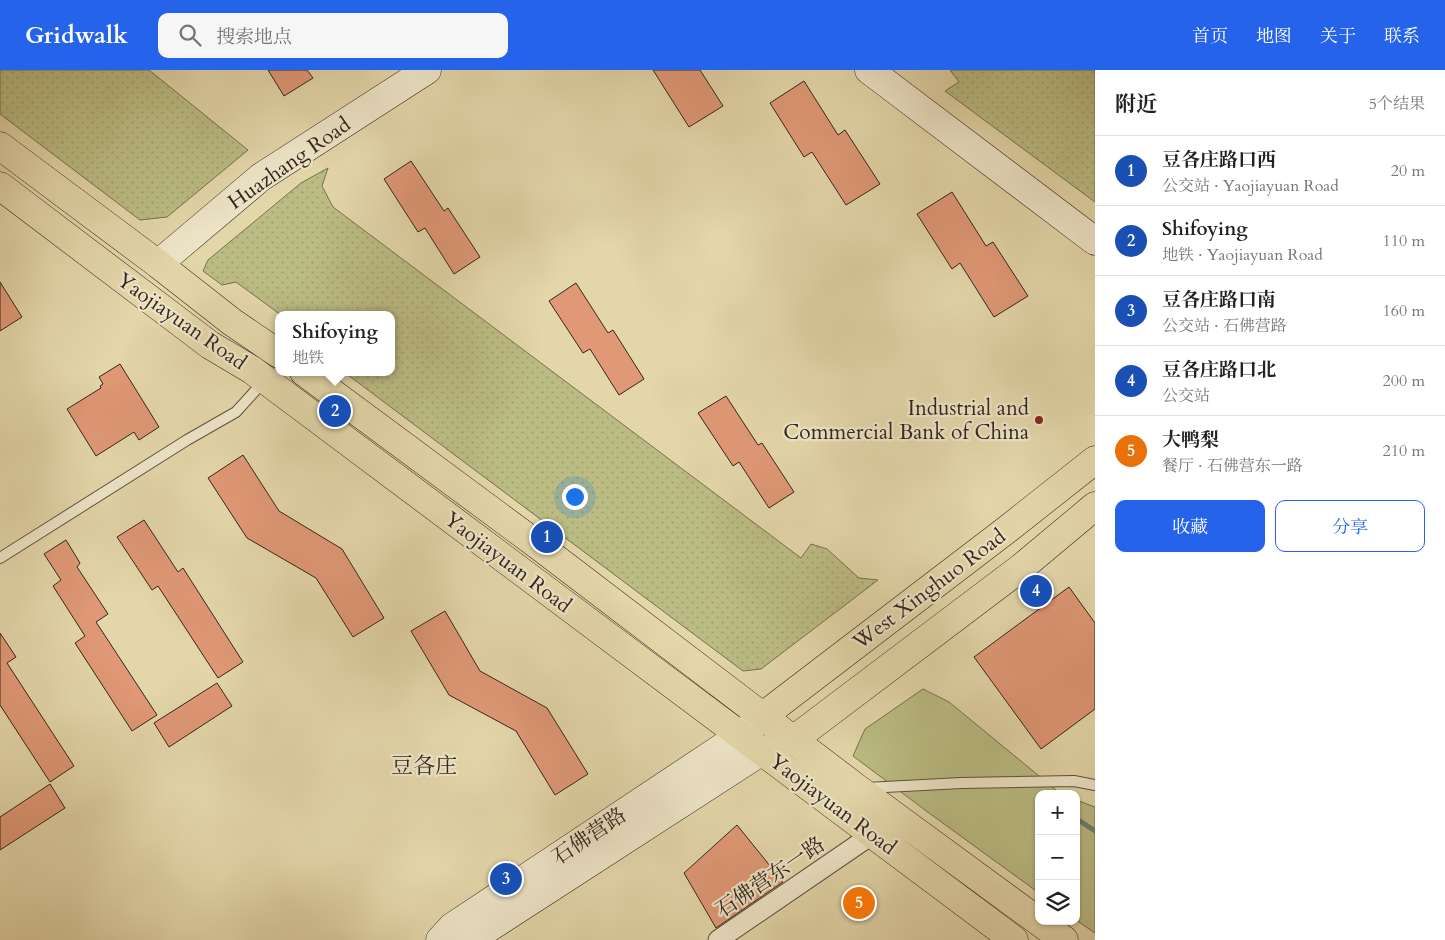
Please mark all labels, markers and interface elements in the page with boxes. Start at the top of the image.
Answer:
search box [158,13,508,58]
text: Gridwalk [25,19,128,52]
icon: search [176,21,204,49]
text: 搜索地点 [216,24,292,50]
text: 首页 [1192,24,1228,49]
text: 地图 [1256,24,1292,49]
text: 关于 [1320,24,1356,49]
text: 联系 [1384,24,1420,49]
text: 附近 [1115,90,1157,119]
text: 5个结果 [1369,93,1425,115]
street label: Huazhang Road [222,110,356,216]
text: 豆各庄路口西 [1162,147,1276,173]
text: 1 [1127,160,1135,182]
text: 20 m [1391,160,1425,182]
text: 公交站 · Yaojiayuan Road [1162,175,1339,197]
text: Shifoying [1162,216,1248,242]
text: 2 [1127,230,1135,252]
text: 110 m [1383,230,1425,252]
text: 地铁 · Yaojiayuan Road [1162,244,1323,266]
street label: Yaojiayuan Road [111,266,252,377]
text: 豆各庄路口南 [1162,287,1276,313]
text: 3 [1127,300,1135,322]
text: 160 m [1383,300,1425,322]
popup [275,311,395,376]
text: 公交站 · 石佛营路 [1162,315,1287,337]
text: Shifoying [292,319,378,345]
text: 地铁 [292,347,324,369]
text: 豆各庄路口北 [1162,357,1276,383]
text: 4 [1127,370,1135,392]
text: 200 m [1383,370,1425,392]
text: 公交站 [1162,385,1210,407]
pin: 2 [319,392,351,430]
place label: Industrial and Commercial Bank of China [783,394,1029,447]
marker: Industrial and Commercial Bank of China [1033,414,1045,426]
text: 大鸭梨 [1162,427,1219,453]
text: 5 [1127,440,1135,462]
text: 210 m [1383,440,1425,462]
text: 餐厅 · 石佛营东一路 [1162,455,1303,477]
your location [562,484,588,510]
button: 收藏 [1115,500,1265,552]
button: 分享 [1275,500,1425,552]
street label: Yaojiayuan Road [438,505,577,620]
pin: 1 [531,518,563,556]
street label: West Xinghuo Road [846,522,1012,657]
pin: 4 [1020,572,1052,610]
street label: Yaojiayuan Road [763,747,902,862]
district label: 豆各庄 [391,751,457,781]
map controls [1035,790,1080,925]
button: + [1035,790,1080,835]
street label: 石佛营路 [546,801,632,872]
street label: 石佛营东一路 [710,830,831,925]
button: − [1035,835,1080,880]
pin: 3 [490,860,522,898]
button: layers [1035,880,1080,925]
pin: 5 [843,884,875,922]

